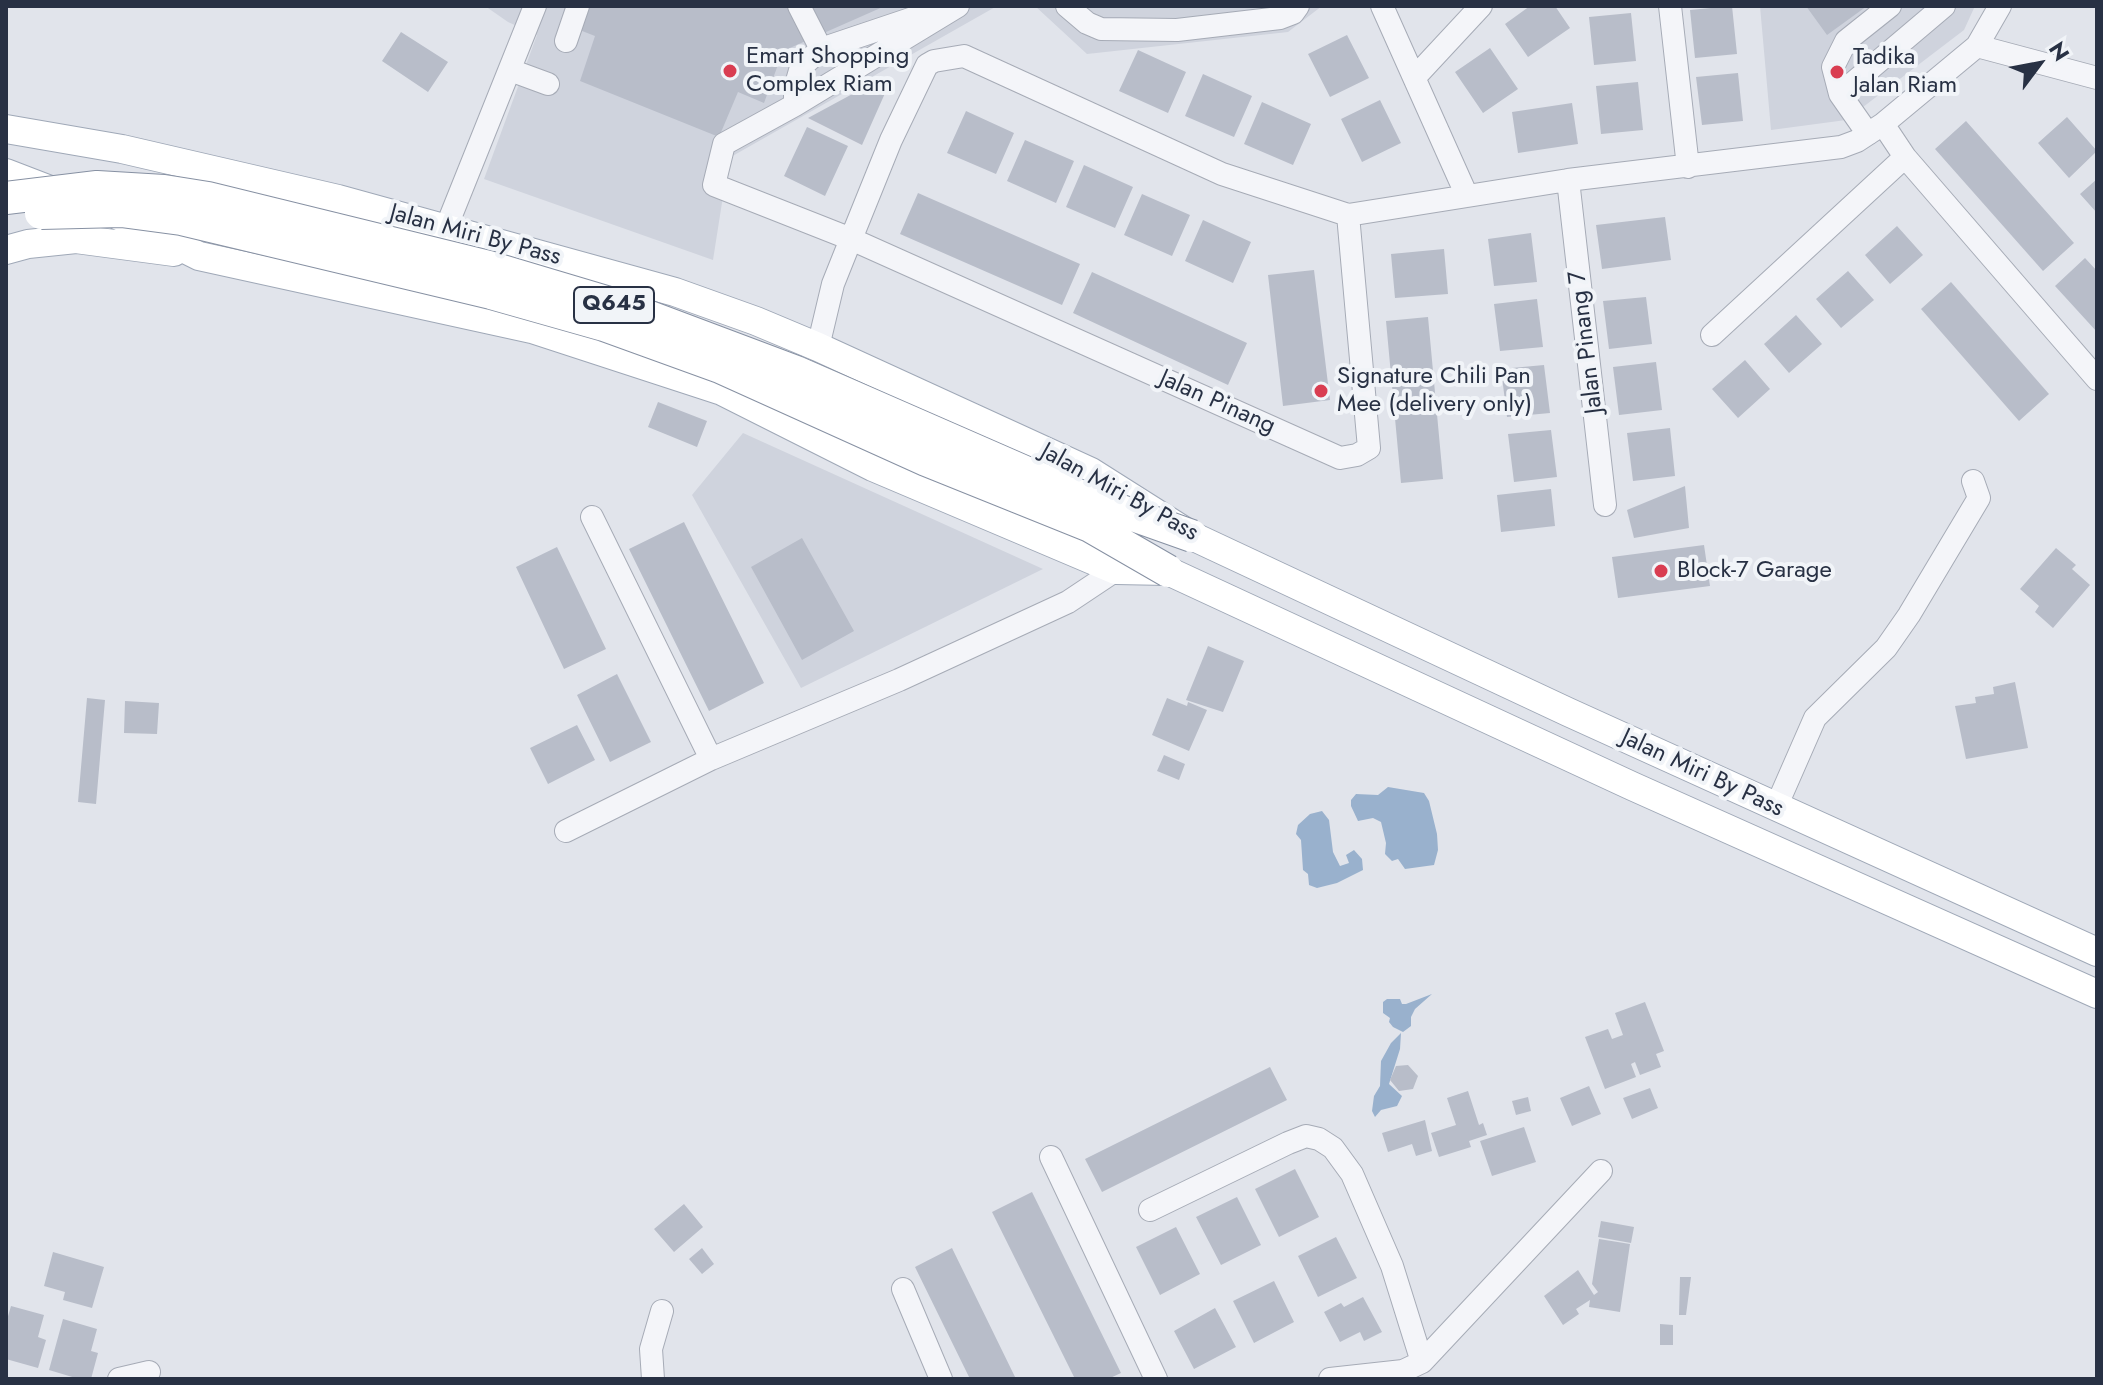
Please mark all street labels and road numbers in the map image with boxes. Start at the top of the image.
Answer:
street label: Jalan Miri By Pass [386,199,564,273]
street label: Jalan Pinang 7 [1564,269,1610,415]
road number: Q645 [574,287,654,323]
street label: Jalan Pinang [1155,365,1279,441]
street label: Jalan Miri By Pass [1035,438,1203,548]
street label: Jalan Miri By Pass [1616,724,1788,824]

